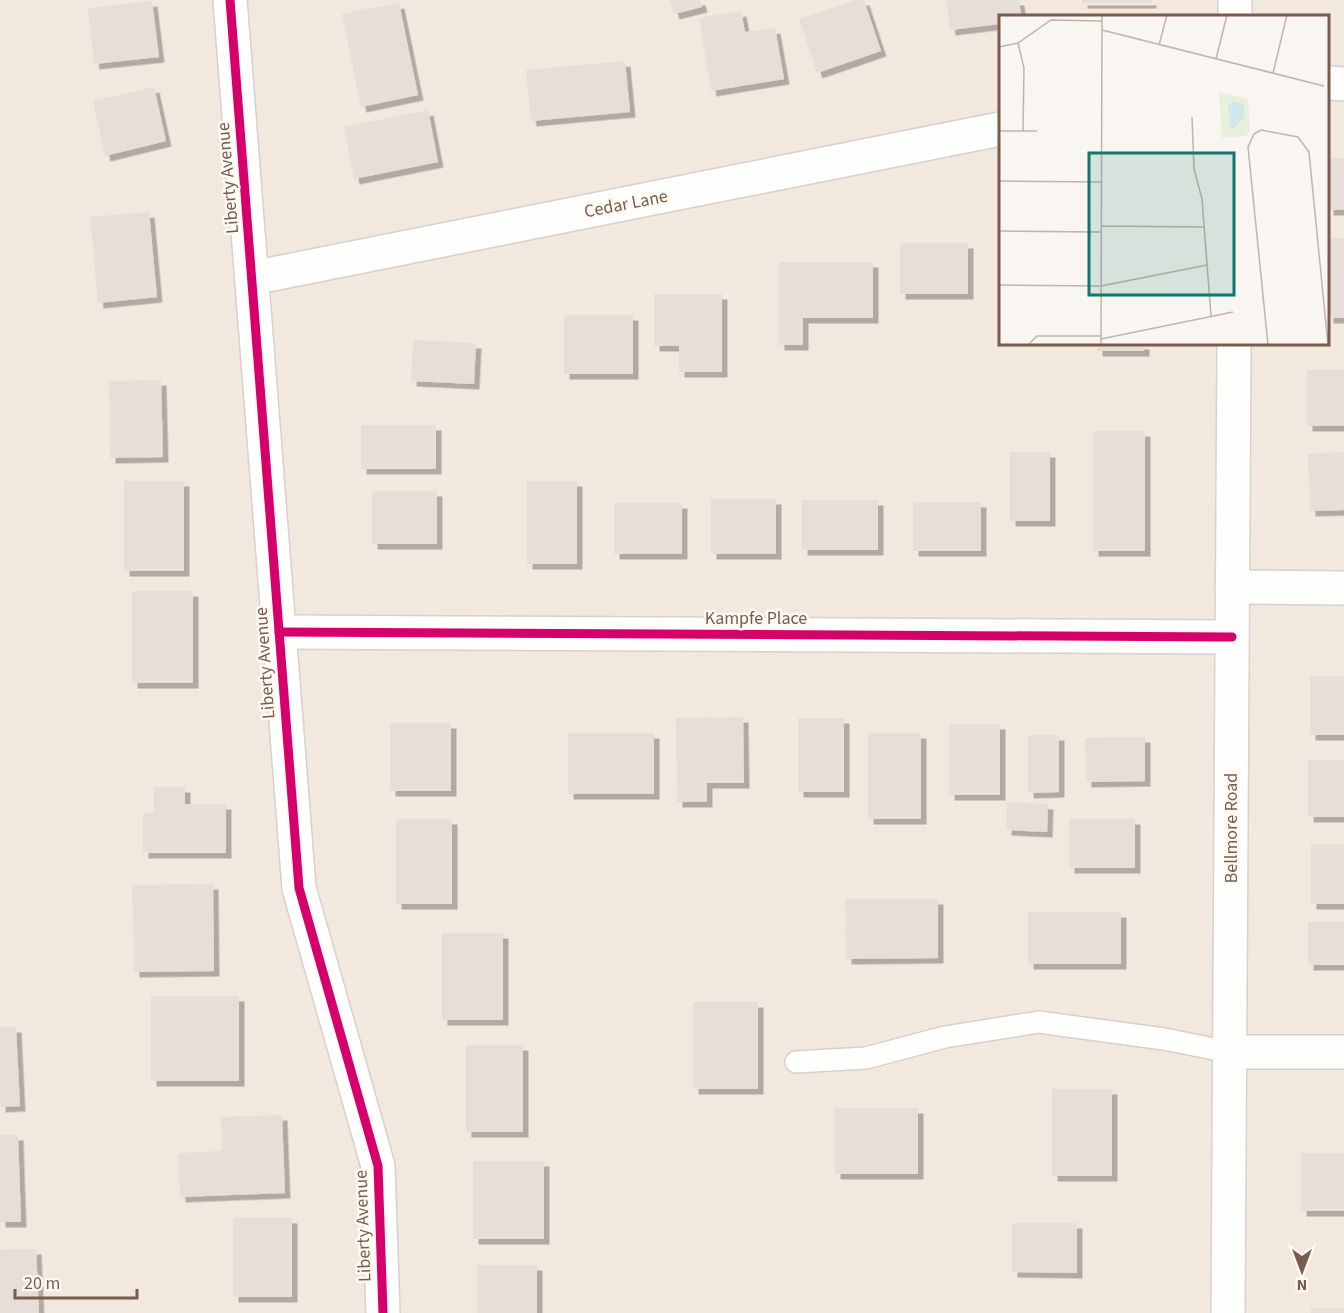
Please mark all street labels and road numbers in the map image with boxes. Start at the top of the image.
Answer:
street label: Liberty Avenue [211,121,245,235]
street label: Cedar Lane [582,184,670,224]
street label: Liberty Avenue [249,606,281,720]
street label: Kampfe Place [705,606,807,631]
street label: Bellmore Road [1219,773,1244,883]
street label: Liberty Avenue [349,1170,377,1282]

